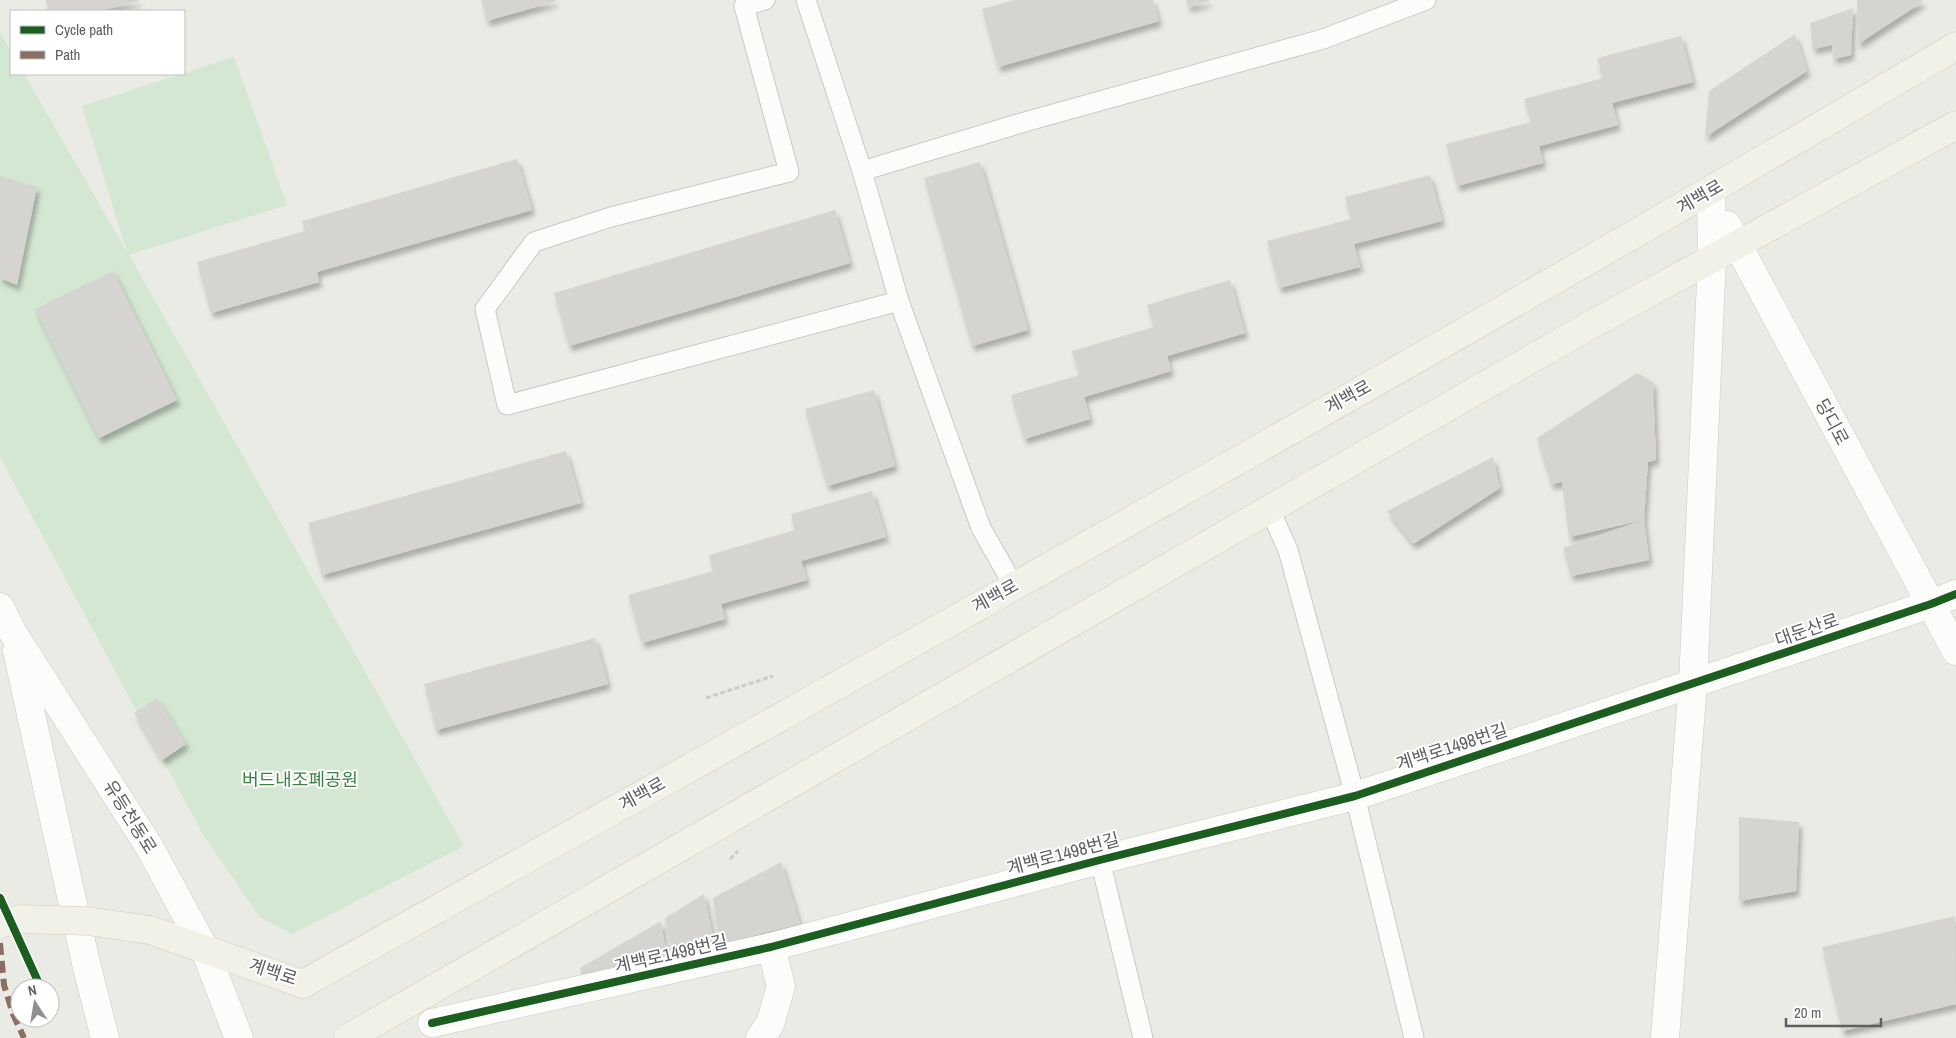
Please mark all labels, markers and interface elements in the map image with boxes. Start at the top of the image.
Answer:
legend [10,10,185,75]
text: Cycle path [55,19,113,40]
text: Path [55,44,80,65]
street label: 계백로 [1672,173,1728,220]
street label: 계백로 [1320,374,1376,420]
street label: 당디로 [1810,394,1855,450]
street label: 계백로 [967,573,1023,619]
street label: 대둔산로 [1771,607,1842,652]
street label: 계백로1498번길 [1393,717,1511,776]
park label: 버드내조폐공원 [242,767,358,792]
street label: 계백로 [614,771,670,817]
street label: 유등천동로 [98,775,163,858]
street label: 계백로1498번길 [1004,826,1122,881]
street label: 계백로1498번길 [612,928,730,979]
street label: 계백로 [246,952,301,991]
north arrow [10,978,60,1028]
text: N [26,981,38,1000]
scale bar [1786,996,1881,1028]
text: 20 m [1794,1002,1821,1023]

